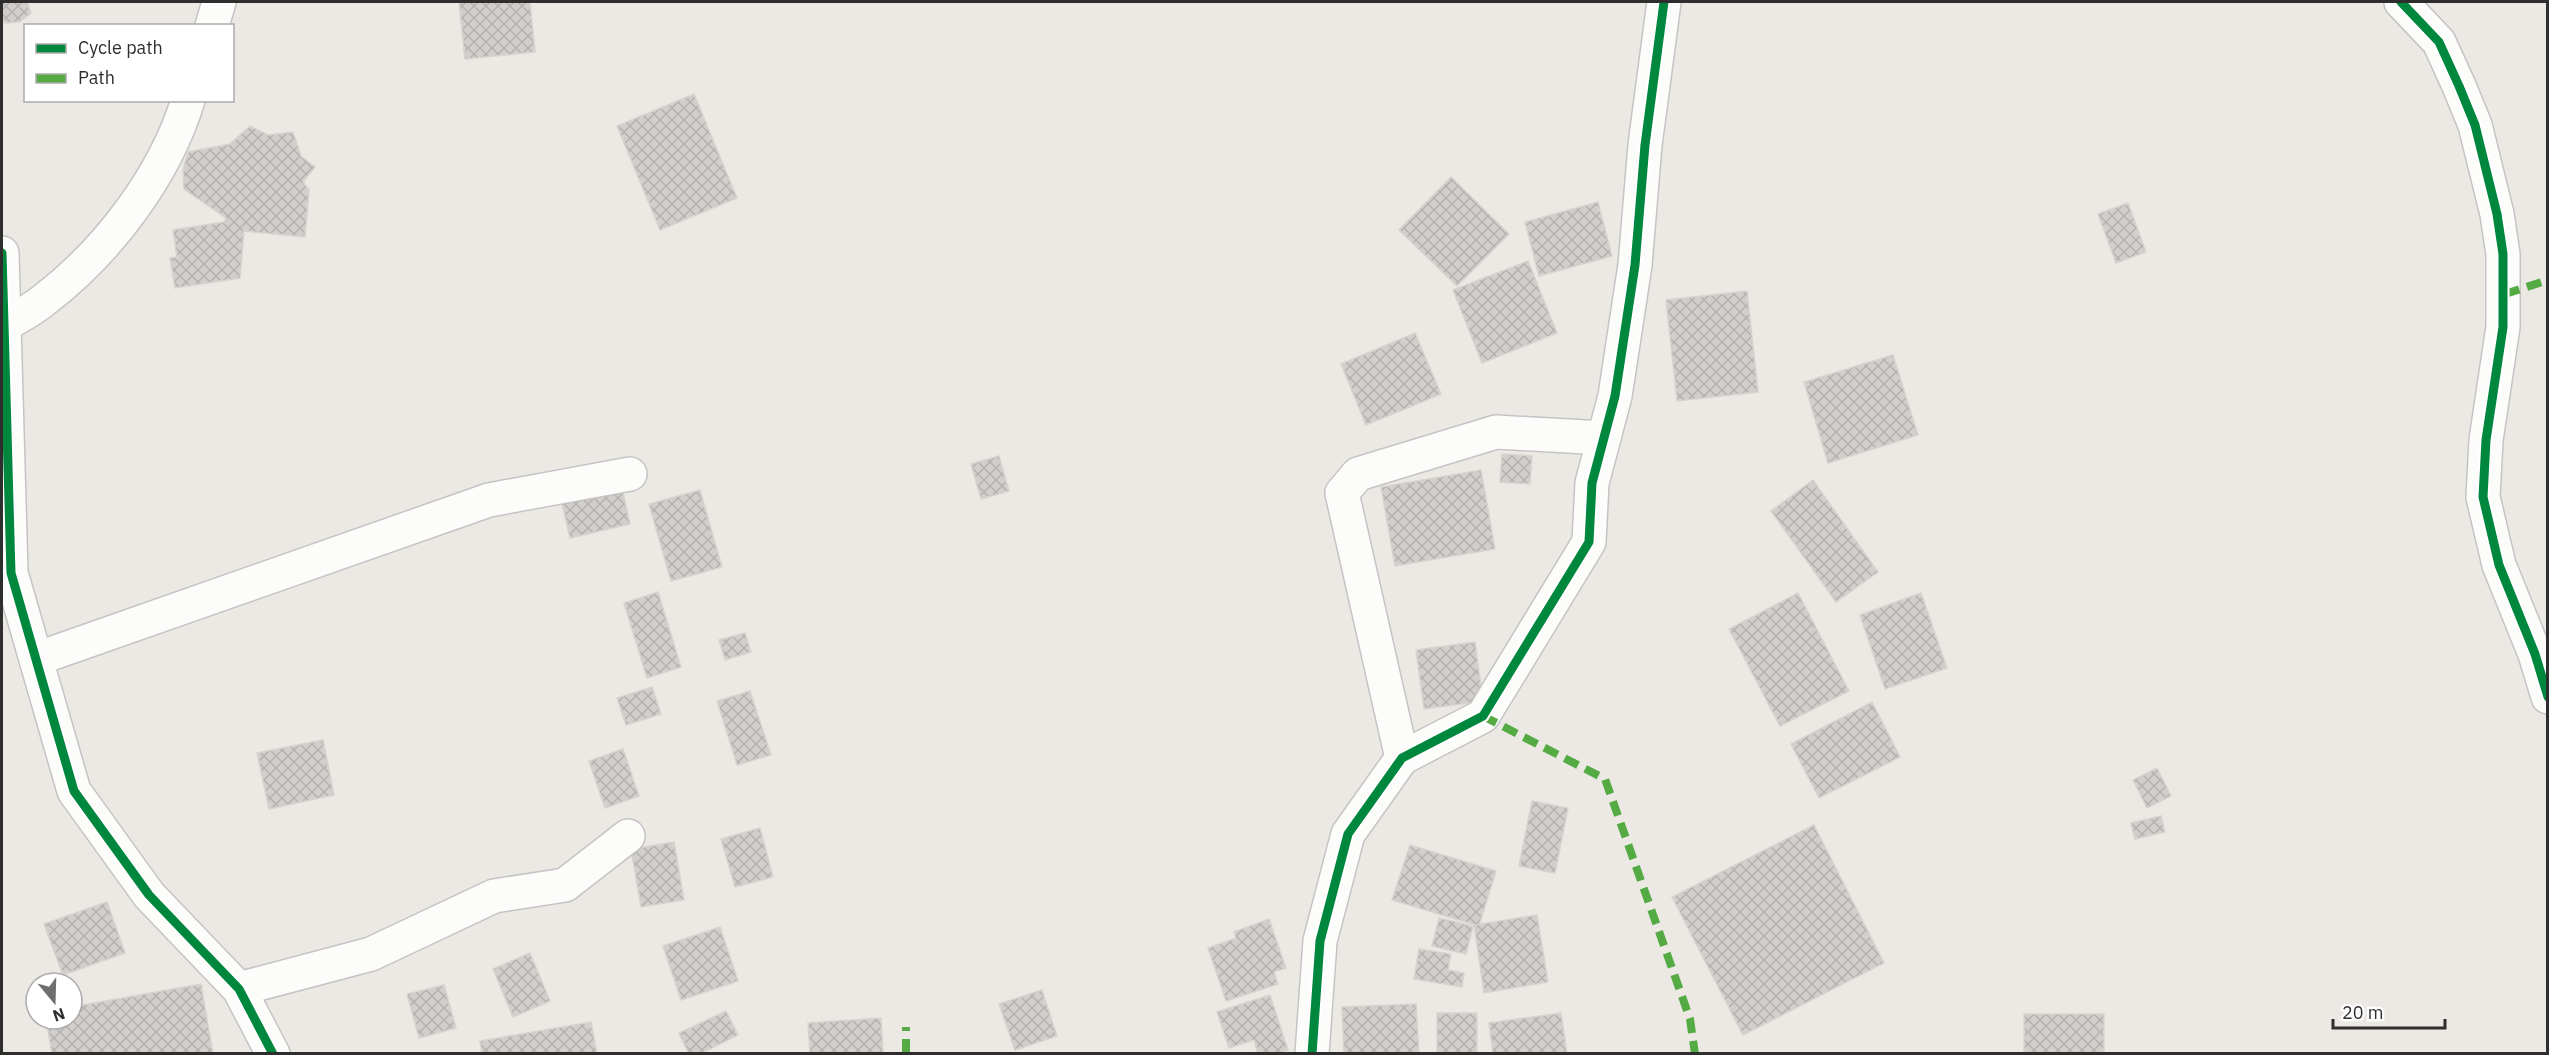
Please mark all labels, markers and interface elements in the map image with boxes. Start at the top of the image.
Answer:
legend [24,24,234,102]
text: Cycle path [78,36,163,59]
text: Path [78,66,115,89]
north arrow [24,971,84,1031]
scale bar [2333,992,2446,1030]
text: 20 m [2342,1001,2384,1024]
text: N [50,1004,68,1027]

